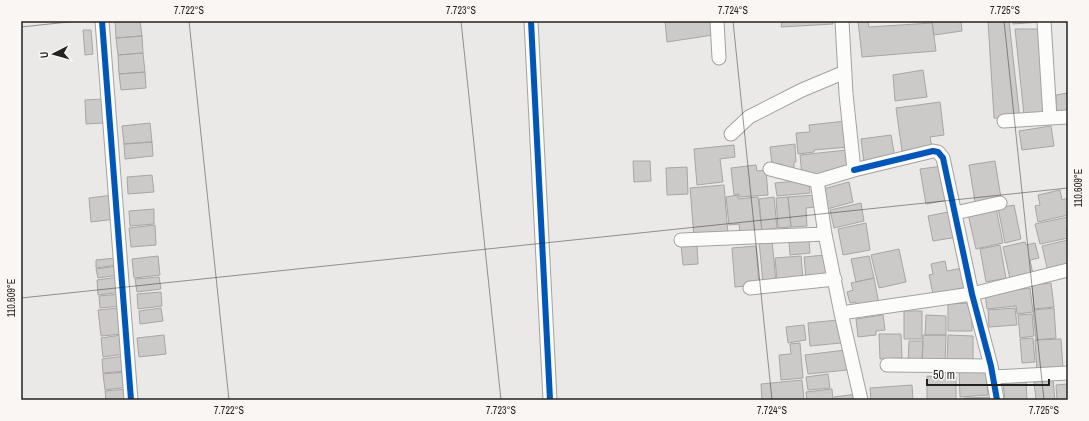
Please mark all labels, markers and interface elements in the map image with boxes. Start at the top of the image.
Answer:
text: 7.722°S [174,4,205,17]
text: 7.723°S [446,4,477,17]
text: 7.724°S [718,4,749,17]
text: 7.725°S [990,4,1021,17]
north arrow [34,34,74,74]
text: U [37,51,51,59]
text: 110.609°E [1072,169,1085,207]
text: 110.609°E [5,279,18,317]
scale bar [927,361,1049,387]
text: 50 m [933,367,955,383]
text: 7.722°S [214,404,245,417]
text: 7.723°S [486,404,517,417]
text: 7.724°S [757,404,788,417]
text: 7.725°S [1029,404,1060,417]

